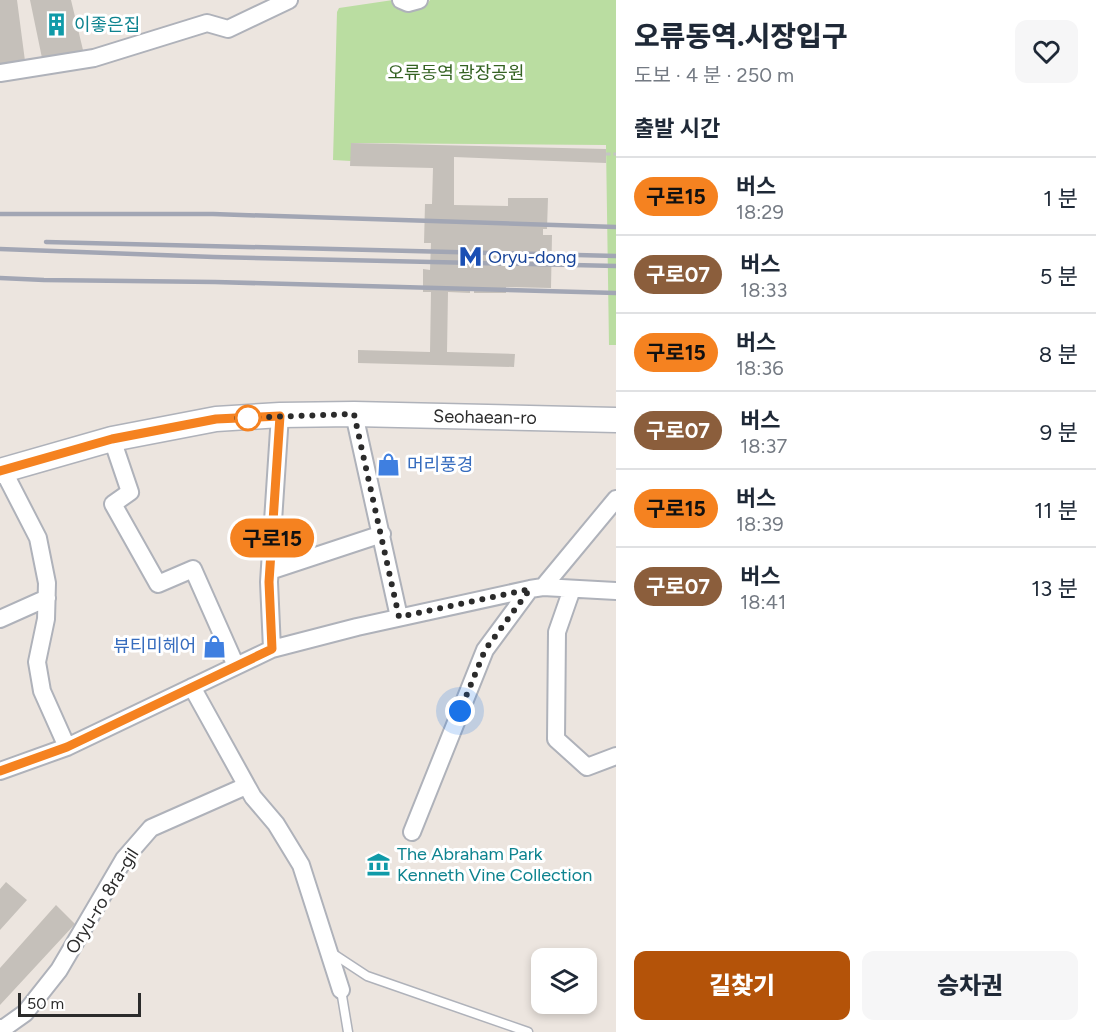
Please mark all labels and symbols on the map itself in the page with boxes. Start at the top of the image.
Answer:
building icon: 이좋은집 [43,12,69,38]
place label: 이좋은집 [74,14,140,36]
park label: 오류동역 광장공원 [388,62,524,84]
metro station icon: Oryu-dong [457,244,483,270]
place label: Oryu-dong [488,246,577,268]
unlabelled marker [235,405,261,431]
street label: Seohaean-ro [433,405,537,429]
shop icon: 머리풍경 [376,452,402,478]
place label: 머리풍경 [407,454,473,476]
line badge: 구로15 [230,518,314,558]
shop icon: 뷰티미헤어 [201,633,227,659]
place label: 뷰티미헤어 [113,635,196,657]
your location [445,696,475,726]
place label: The Abraham Park Kenneth Vine Collection [397,843,592,886]
street label: Oryu-ro 8ra-gil [61,844,143,958]
museum icon: The Abraham Park Kenneth Vine Collection [366,851,392,877]
scale bar [18,990,141,1018]

